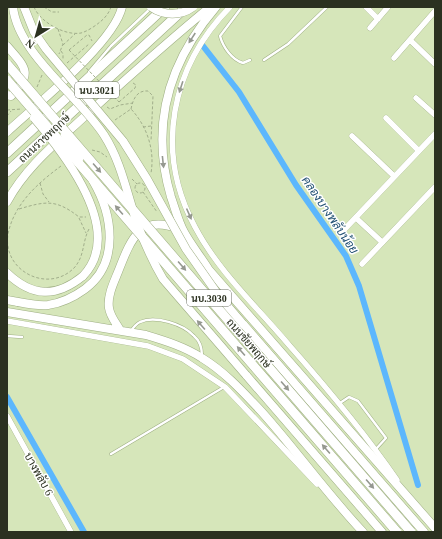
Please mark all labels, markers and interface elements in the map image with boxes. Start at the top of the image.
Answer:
north arrow [16,16,56,56]
one-way arrow [188,33,196,43]
text: N [23,37,37,51]
one-way arrow [178,81,184,93]
road number: นบ.3021 [75,82,119,98]
street label: ถนนราชพฤกษ์ [14,109,73,166]
one-way arrow [160,156,167,168]
one-way arrow [92,163,101,172]
water label: คลองบางพลับน้อย [299,174,361,257]
one-way arrow [115,205,124,216]
one-way arrow [186,208,192,220]
one-way arrow [177,261,186,271]
road number: นบ.3030 [187,290,231,306]
street label: ถนนชัยพฤกษ์ [224,315,276,371]
one-way arrow [197,319,206,330]
one-way arrow [236,346,245,356]
one-way arrow [281,380,290,391]
one-way arrow [321,444,330,455]
street label: บางพลับ 6 [22,450,57,498]
one-way arrow [365,479,375,489]

